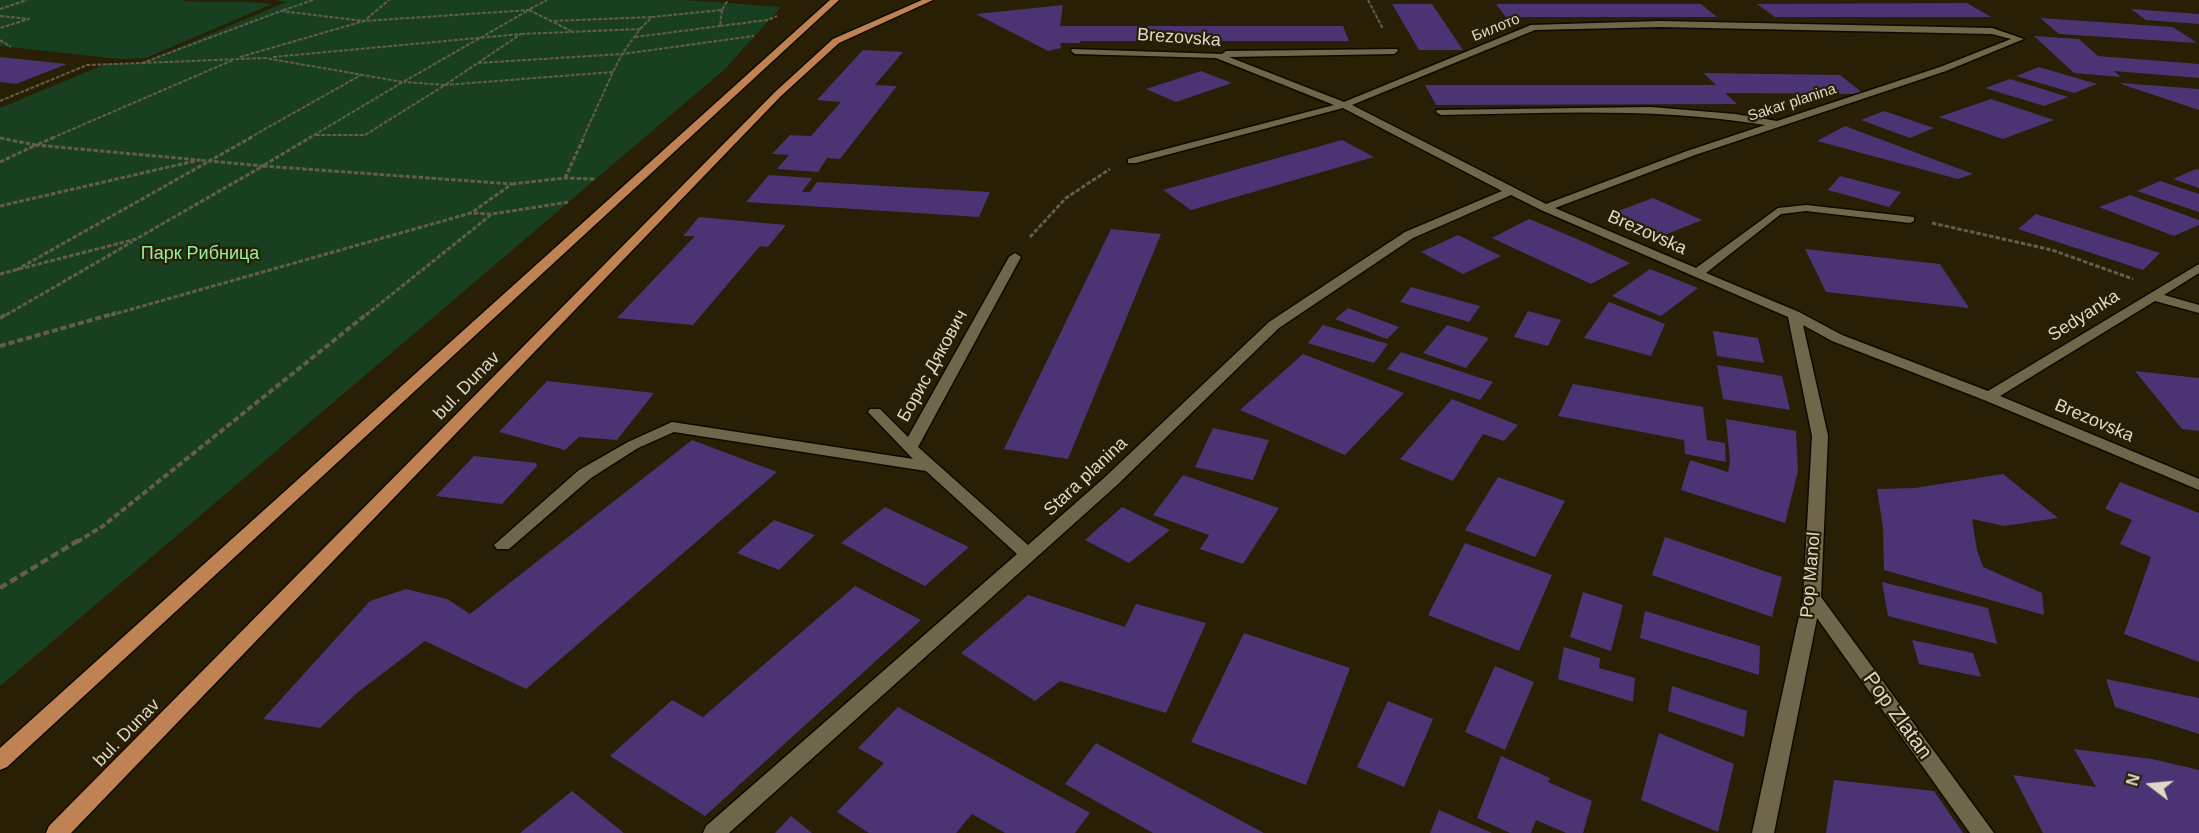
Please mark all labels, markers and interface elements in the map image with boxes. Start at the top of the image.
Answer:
street label: Билото [1469,10,1523,46]
street label: Brezovska [1136,24,1222,52]
street label: Sakar planina [1746,80,1838,126]
street label: Brezovska [1604,206,1690,260]
park label: Парк Рибница [141,243,259,265]
street label: Sedyanka [2044,286,2124,346]
street label: Борис Дякович [893,306,973,426]
street label: bul. Dunav [429,348,505,424]
street label: Brezovska [2051,395,2137,447]
street label: Stara planina [1040,433,1132,521]
street label: Pop Manol [1796,531,1826,619]
street label: Pop Zlatan [1857,668,1937,764]
street label: bul. Dunav [89,695,165,771]
north arrow [2121,755,2181,815]
text: N [2123,772,2143,788]

